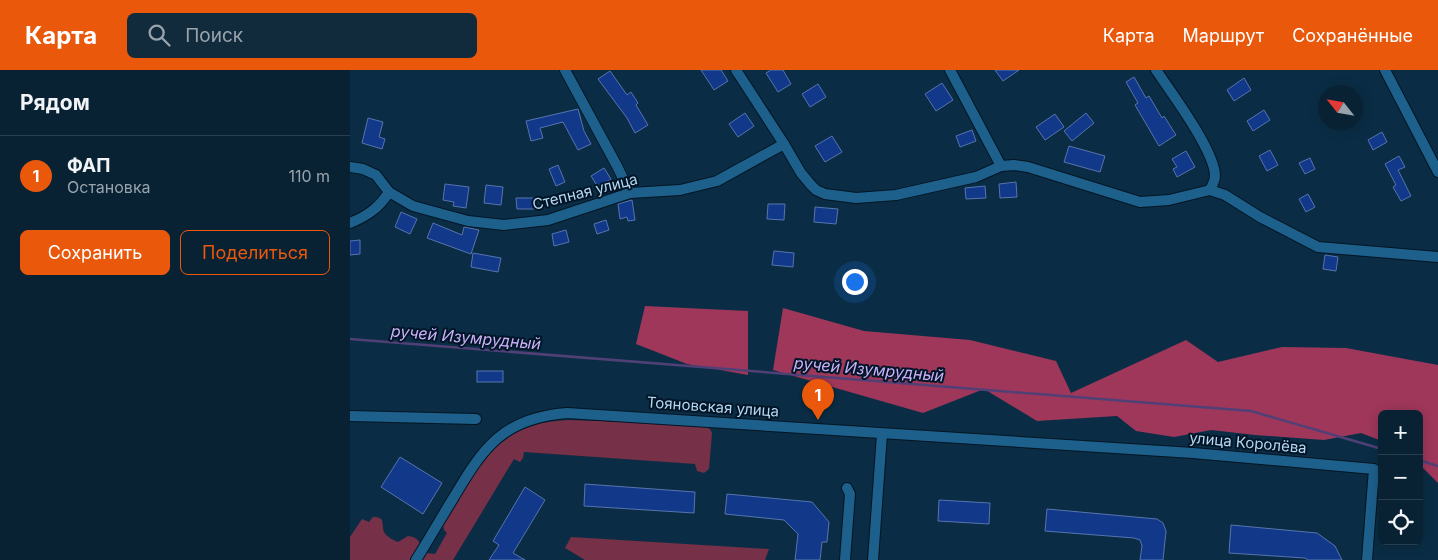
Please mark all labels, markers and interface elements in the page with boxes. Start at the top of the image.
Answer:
search box [127,13,477,58]
text: Карта [25,21,97,50]
icon: search [145,21,173,49]
text: Поиск [185,24,243,47]
text: Карта [1103,25,1155,46]
text: Маршрут [1183,25,1264,46]
text: Сохранённые [1292,25,1413,46]
north arrow [1318,85,1363,130]
text: Рядом [20,90,90,115]
text: ФАП [67,154,110,177]
text: 1 [33,166,39,186]
text: 110 m [288,166,330,186]
street label: Степная улица [530,169,639,214]
text: Остановка [67,177,151,197]
button: Сохранить [20,230,170,275]
button: Поделиться [180,230,330,275]
your location [842,269,868,295]
water label: ручей Изумрудный [389,320,542,354]
water label: ручей Изумрудный [792,352,945,386]
pin: 1 [802,379,834,420]
street label: Тояновская улица [646,392,780,421]
map controls [1378,410,1423,545]
button: + [1378,410,1423,455]
street label: улица Королёва [1189,428,1308,457]
button: − [1378,455,1423,500]
button: locate [1378,500,1423,545]

